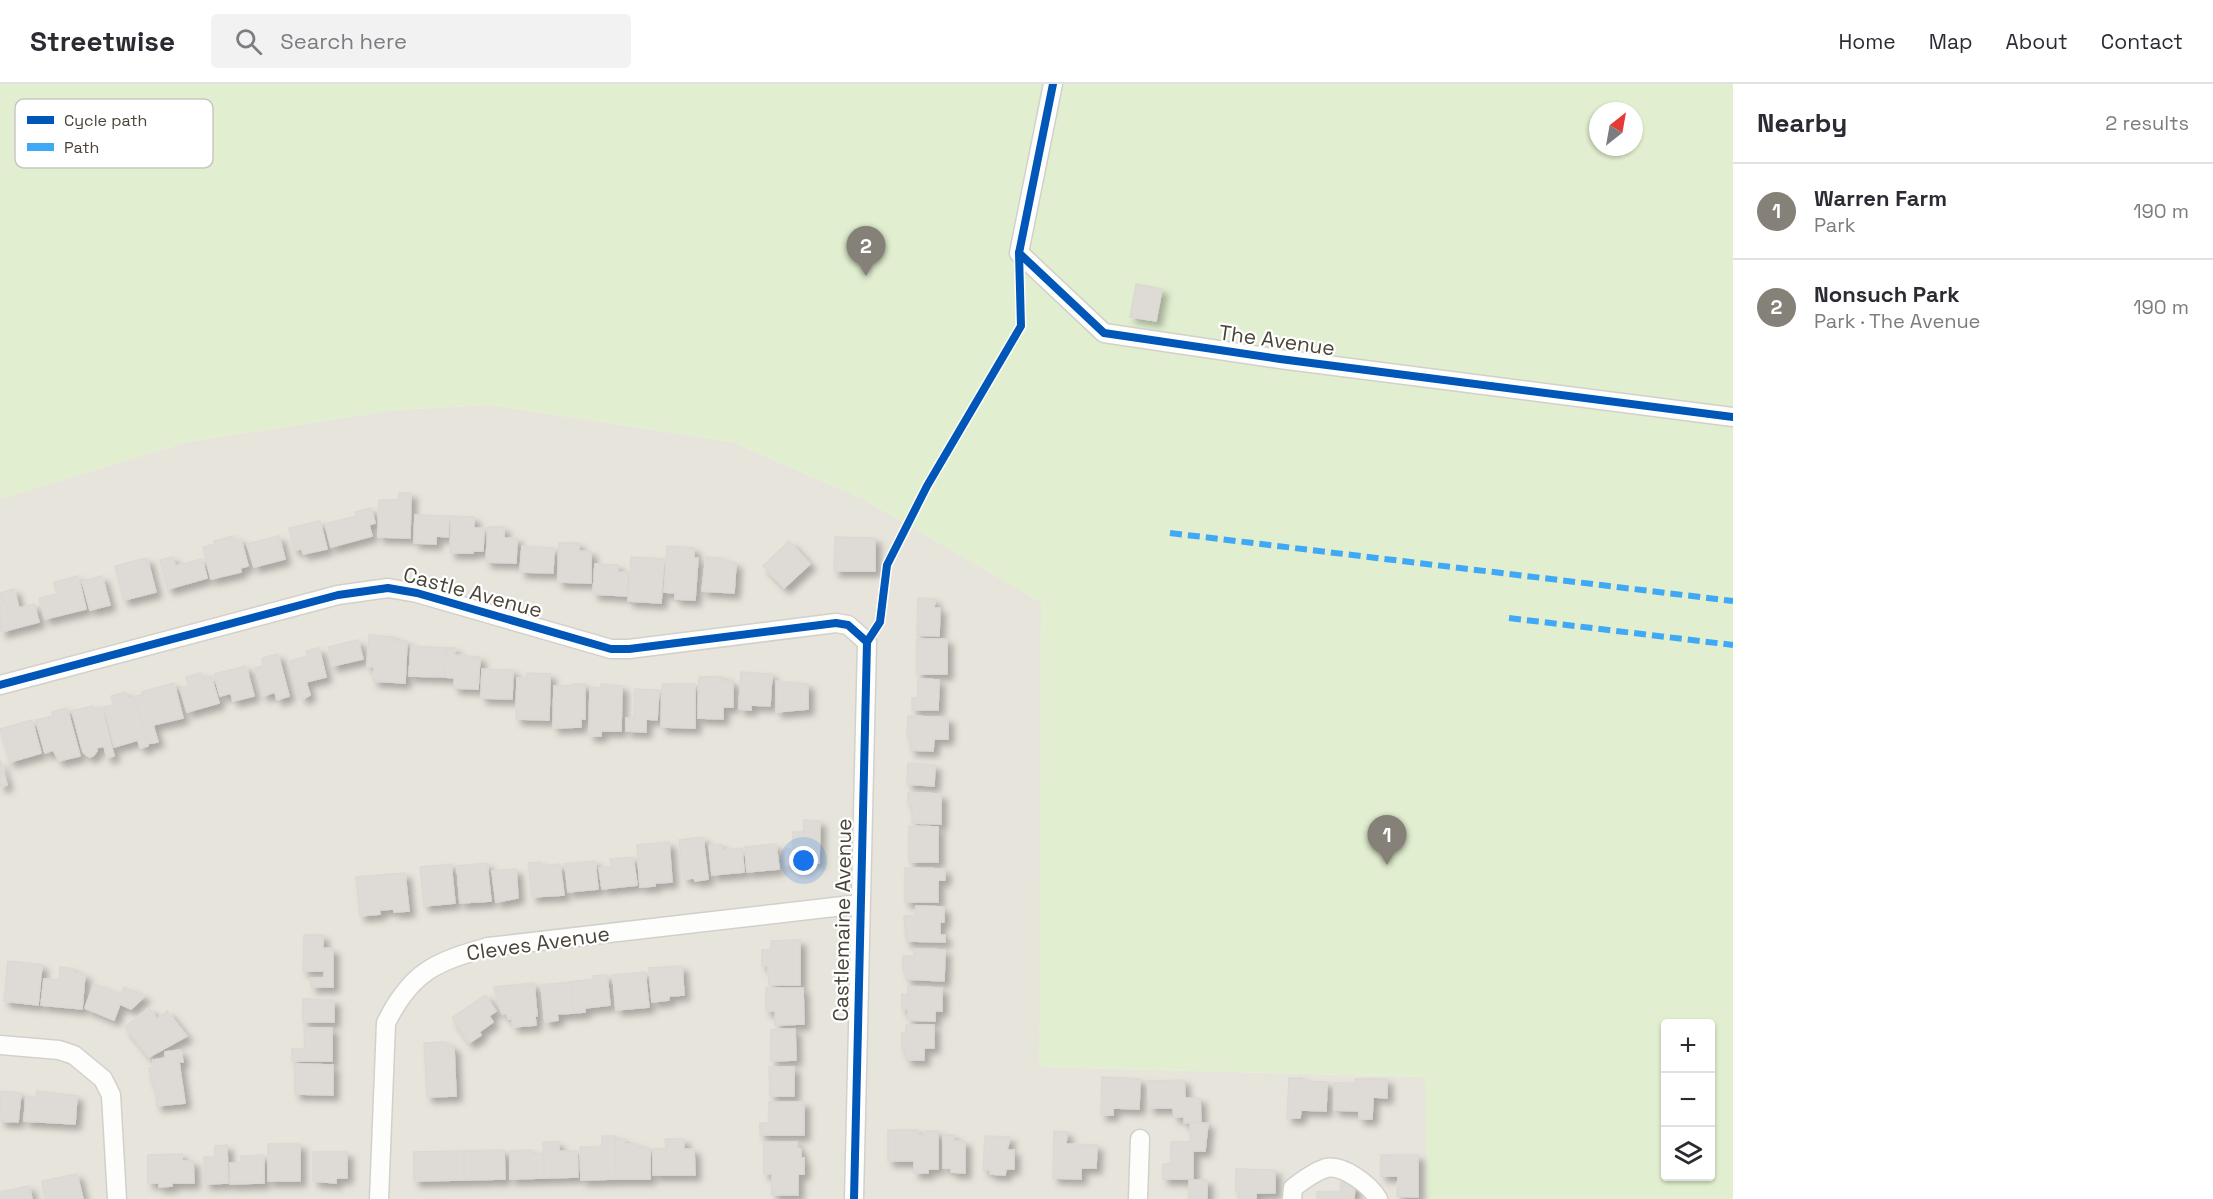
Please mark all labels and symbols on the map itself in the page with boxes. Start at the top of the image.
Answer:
legend [15,99,213,168]
north arrow [1589,102,1643,156]
text: Cycle path [64,110,147,131]
text: Path [64,137,99,158]
pin: 2 [846,226,886,276]
street label: The Avenue [1217,318,1337,362]
street label: Castle Avenue [401,560,545,624]
pin: 1 [1368,816,1406,865]
street label: Castlemaine Avenue [827,818,857,1022]
your location [789,846,818,875]
street label: Cleves Avenue [465,920,611,966]

